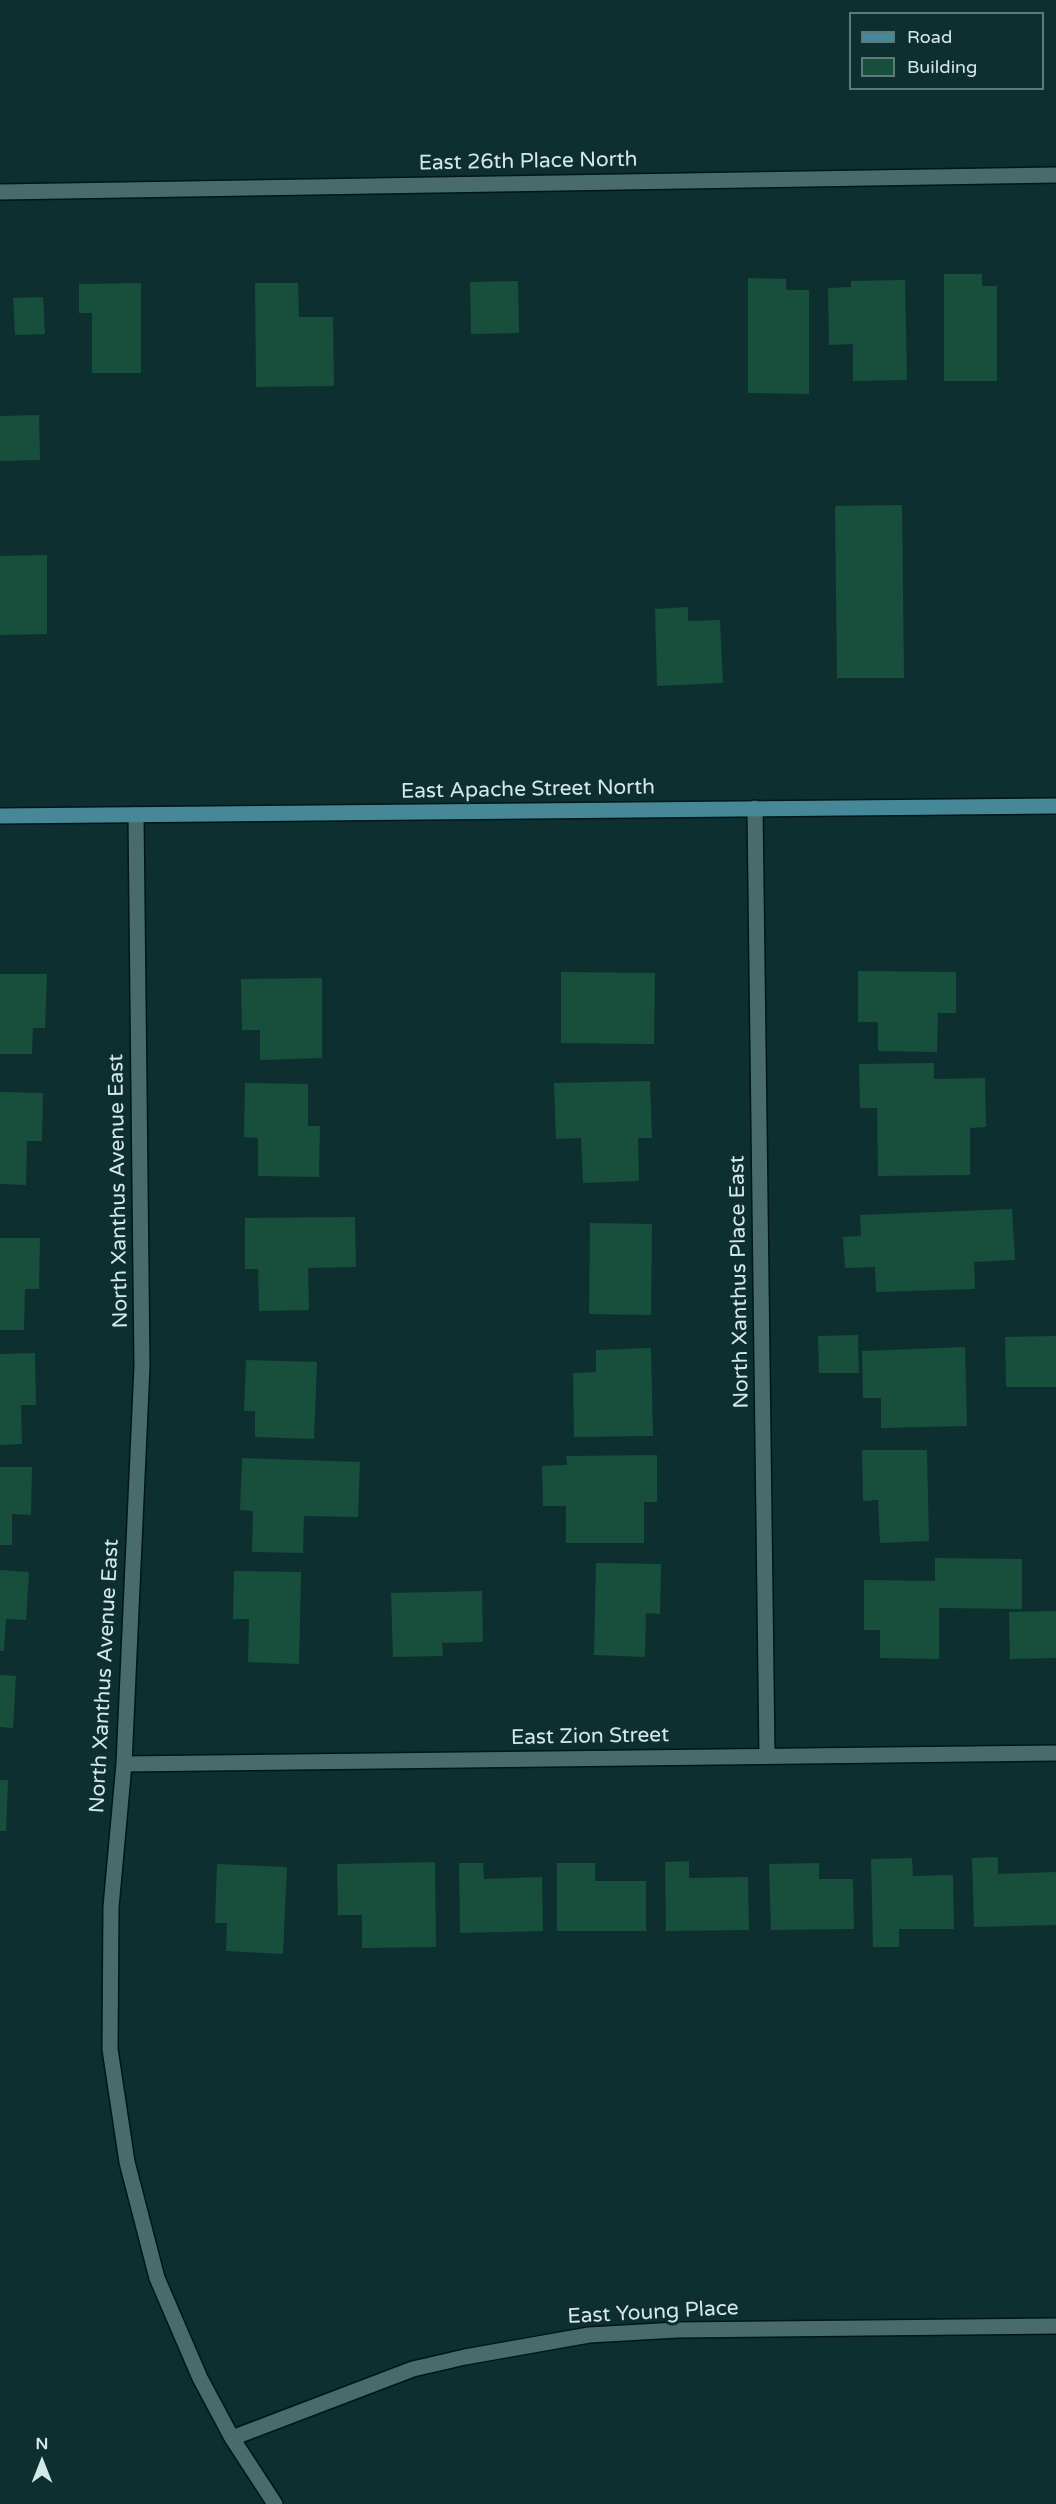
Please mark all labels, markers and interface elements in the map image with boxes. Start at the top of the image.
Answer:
legend [849,12,1044,90]
text: Road [907,26,952,48]
text: Building [907,56,977,78]
street label: East 26th Place North [418,147,638,177]
street label: East Apache Street North [401,775,655,805]
street label: North Xanthus Avenue East [104,1053,134,1329]
street label: North Xanthus Place East [725,1155,755,1409]
street label: North Xanthus Avenue East [85,1538,125,1814]
street label: East Zion Street [511,1723,669,1751]
street label: East Young Place [567,2296,739,2330]
north arrow [12,2432,72,2492]
text: N [36,2434,48,2454]

